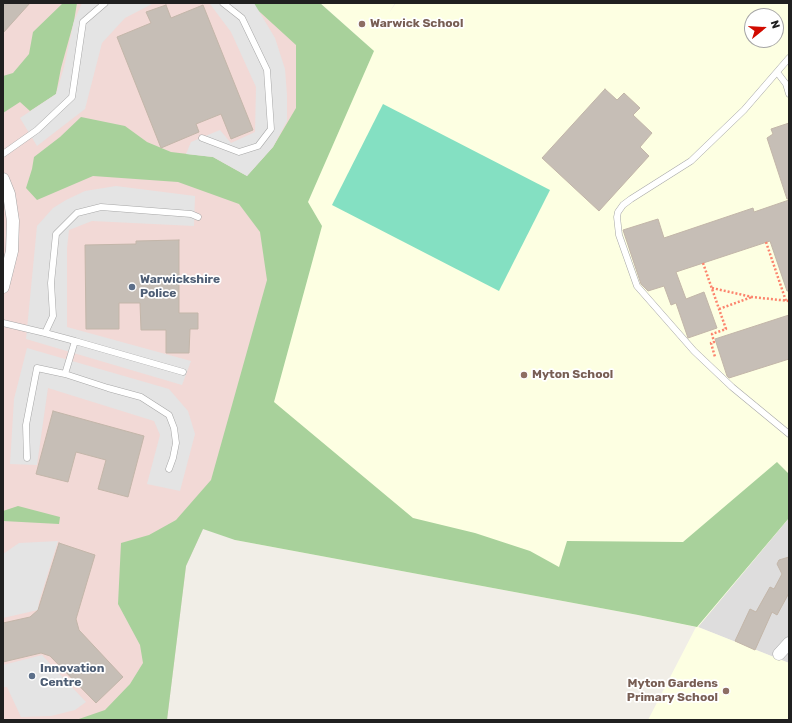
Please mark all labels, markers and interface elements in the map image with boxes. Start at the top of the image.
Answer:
north arrow [744,8,784,48]
place label: Warwick School [370,17,463,31]
marker: Warwick School [357,19,367,29]
text: N [768,19,782,30]
place label: Warwickshire Police [140,273,220,301]
marker: Warwickshire Police [127,282,137,292]
place label: Myton School [532,368,613,382]
marker: Myton School [519,370,529,380]
place label: Innovation Centre [40,662,104,690]
marker: Innovation Centre [27,671,37,681]
place label: Myton Gardens Primary School [627,677,718,705]
marker: Myton Gardens Primary School [721,686,731,696]

